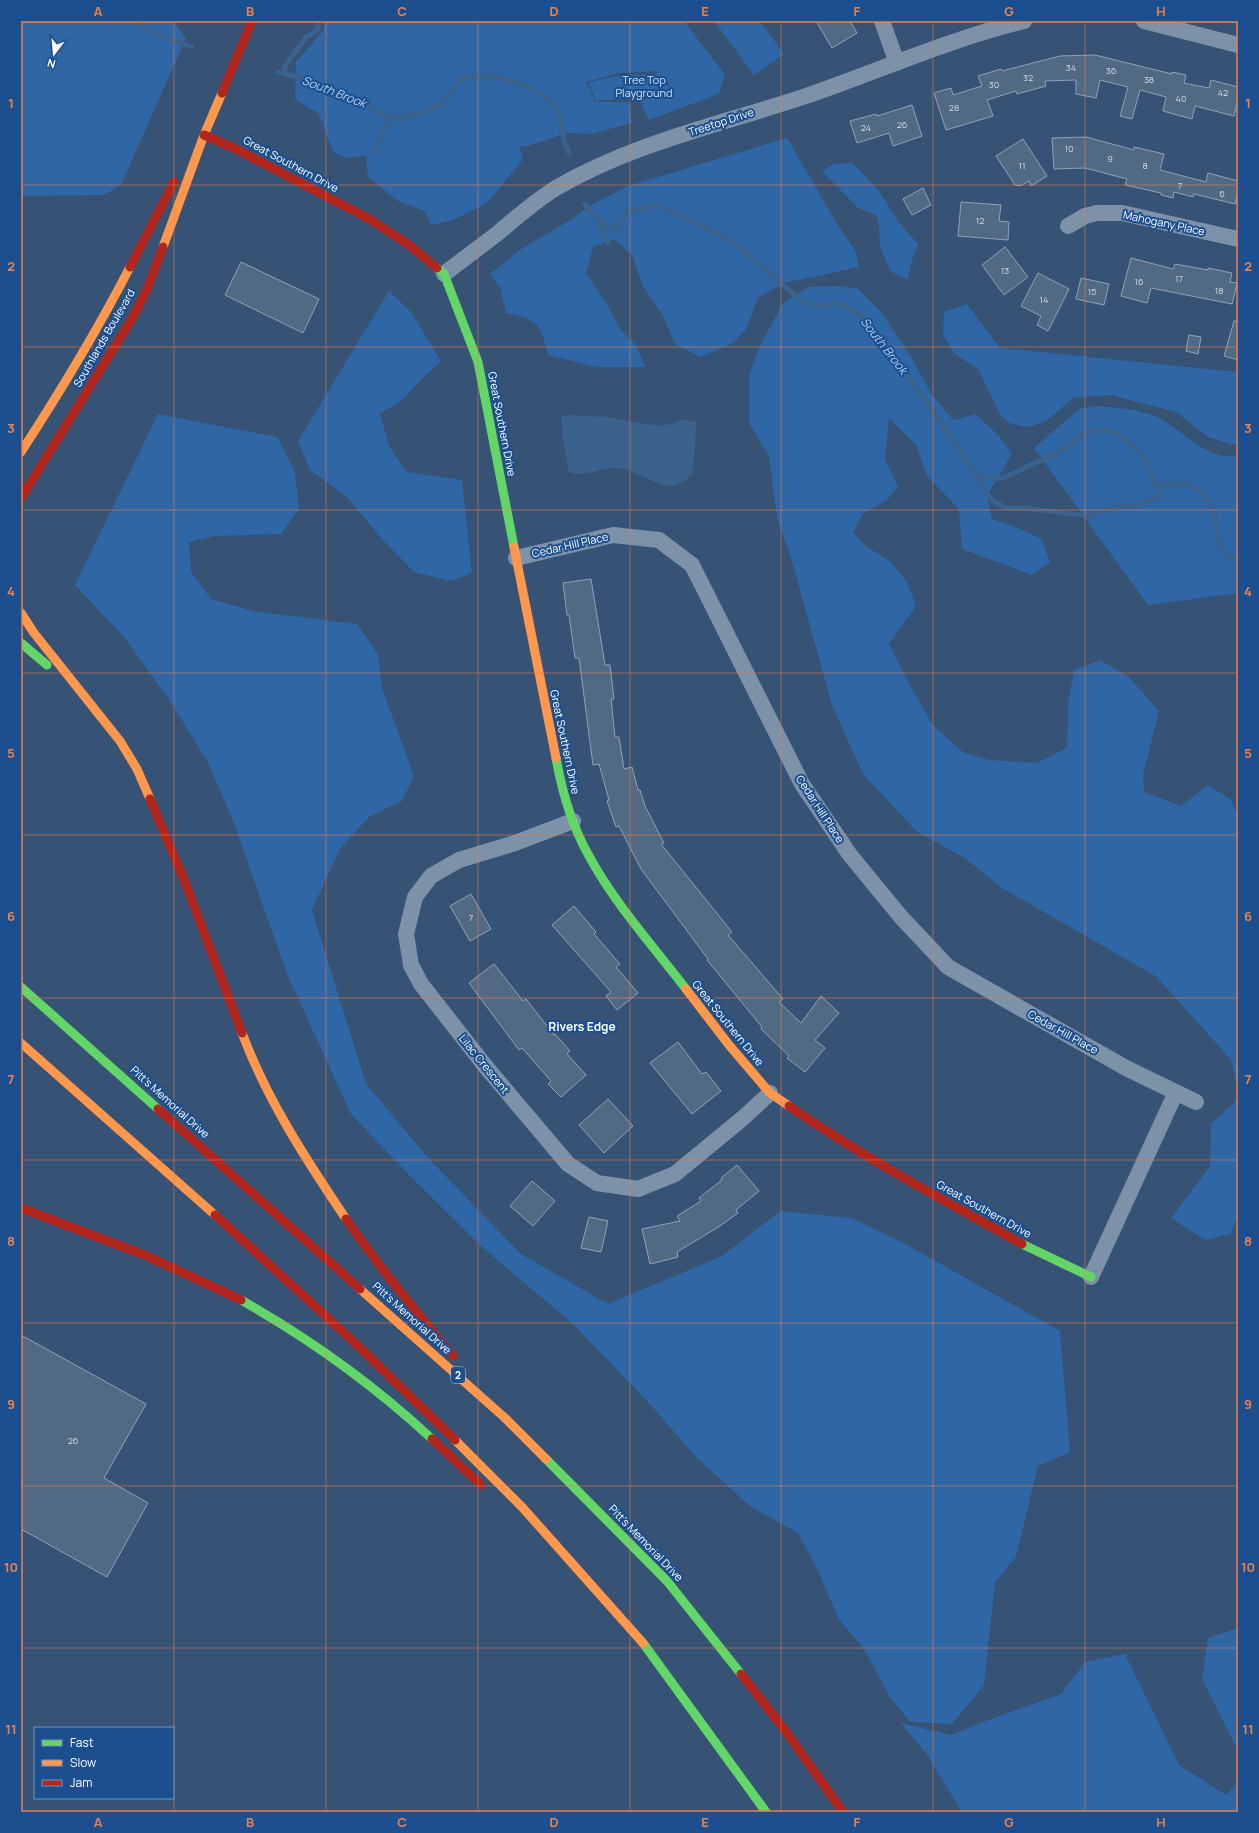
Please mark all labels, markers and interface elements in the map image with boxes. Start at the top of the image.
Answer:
text: A [94,2,103,20]
text: B [246,2,254,20]
text: C [397,2,407,20]
text: D [549,2,559,20]
text: E [701,2,709,20]
text: F [854,2,861,20]
text: G [1004,2,1014,20]
text: H [1156,2,1166,20]
north arrow [34,34,74,74]
text: N [45,56,57,72]
house number: 34 [1066,61,1076,74]
house number: 36 [1106,64,1117,77]
water label: South Brook [300,71,371,112]
house number: 32 [1023,71,1033,84]
park label: Tree Top Playground [615,72,673,100]
house number: 38 [1144,73,1154,86]
house number: 30 [989,78,999,91]
house number: 42 [1218,86,1228,99]
house number: 40 [1176,92,1186,105]
text: 1 [8,94,14,112]
text: 1 [1245,94,1251,112]
house number: 28 [949,101,959,114]
street label: Treetop Drive [686,104,756,139]
house number: 26 [897,118,908,131]
house number: 24 [861,121,871,134]
street label: Great Southern Drive [241,132,342,195]
house number: 10 [1065,142,1074,155]
house number: 9 [1107,152,1113,165]
house number: 11 [1018,159,1026,172]
house number: 8 [1142,159,1148,172]
house number: 7 [1178,179,1183,192]
house number: 6 [1219,187,1225,200]
street label: Mahogany Place [1122,207,1207,239]
house number: 12 [976,214,984,227]
text: 2 [7,257,15,275]
text: 2 [1244,257,1252,275]
house number: 13 [1001,264,1009,277]
house number: 17 [1175,272,1183,285]
house number: 16 [1134,275,1144,288]
house number: 18 [1215,284,1223,297]
house number: 15 [1088,285,1096,298]
street label: Southlands Boulevard [69,286,138,389]
house number: 14 [1040,293,1048,306]
water label: South Brook [857,314,913,379]
street label: Great Southern Drive [485,370,520,478]
text: 3 [7,419,15,437]
text: 3 [1244,419,1252,437]
street label: Cedar Hill Place [530,528,610,561]
text: 4 [7,582,15,600]
text: 4 [1244,582,1252,600]
street label: Great Southern Drive [547,688,584,796]
text: 5 [7,744,15,762]
text: 5 [1244,744,1252,762]
street label: Cedar Hill Place [793,772,848,846]
text: 6 [7,907,15,925]
text: 6 [1244,907,1252,925]
house number: 7 [469,911,474,924]
street label: Great Southern Drive [689,977,768,1069]
street label: Cedar Hill Place [1025,1006,1102,1057]
district label: Rivers Edge [548,1018,616,1035]
street label: Lilac Crescent [456,1031,513,1096]
street label: Pitt's Memorial Drive [128,1062,213,1141]
text: 7 [8,1070,15,1088]
text: 7 [1245,1070,1252,1088]
street label: Great Southern Drive [934,1176,1035,1241]
text: 8 [7,1232,15,1250]
text: 8 [1244,1232,1252,1250]
street label: Pitt's Memorial Drive [370,1278,455,1357]
road number: 2 [451,1367,465,1383]
text: 9 [7,1395,15,1413]
text: 9 [1244,1395,1252,1413]
house number: 26 [68,1434,79,1447]
street label: Pitt's Memorial Drive [606,1501,687,1585]
text: 10 [4,1558,18,1576]
text: 10 [1241,1558,1255,1576]
text: 11 [5,1720,17,1738]
text: 11 [1242,1720,1254,1738]
legend [34,1727,174,1799]
text: Fast [70,1734,94,1751]
text: Slow [70,1754,96,1771]
text: Jam [70,1774,92,1791]
text: A [94,1813,103,1831]
text: B [246,1813,254,1831]
text: C [397,1813,407,1831]
text: D [549,1813,559,1831]
text: E [701,1813,709,1831]
text: F [854,1813,861,1831]
text: G [1004,1813,1014,1831]
text: H [1156,1813,1166,1831]

